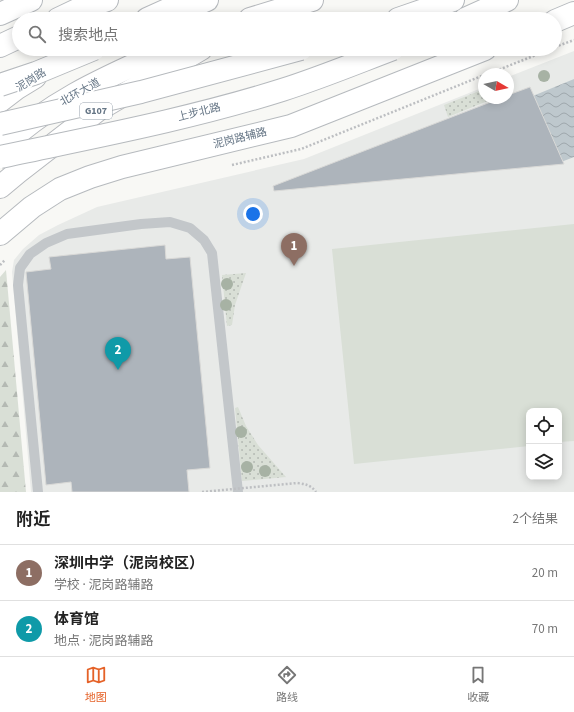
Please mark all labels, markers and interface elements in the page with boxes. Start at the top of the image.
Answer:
search box [12,12,562,56]
icon: search [26,23,48,45]
text: 搜索地点 [58,25,118,46]
street label: 泥岗路 [13,65,49,95]
north arrow [478,68,514,104]
street label: 北环大道 [57,75,103,109]
street label: 上步北路 [176,99,222,125]
road number: G107 [80,103,112,119]
street label: 泥岗路辅路 [212,124,268,152]
your location [243,204,263,224]
pin: 1 [281,233,307,266]
pin: 2 [105,337,131,370]
map controls [526,408,562,480]
button: locate [526,408,562,444]
button: layers [526,444,562,480]
text: 附近 [16,508,50,532]
text: 2个结果 [513,510,558,528]
text: 深圳中学（泥岗校区） [54,553,204,574]
text: 1 [26,564,32,582]
text: 20 m [532,564,558,582]
text: 学校 · 泥岗路辅路 [54,576,153,594]
text: 体育馆 [54,609,99,630]
text: 2 [26,620,32,638]
text: 70 m [532,620,558,638]
text: 地点 · 泥岗路辅路 [54,632,153,650]
tab: 地图 [85,664,107,705]
tab: 路线 [276,664,298,705]
tab: 收藏 [467,664,489,705]

